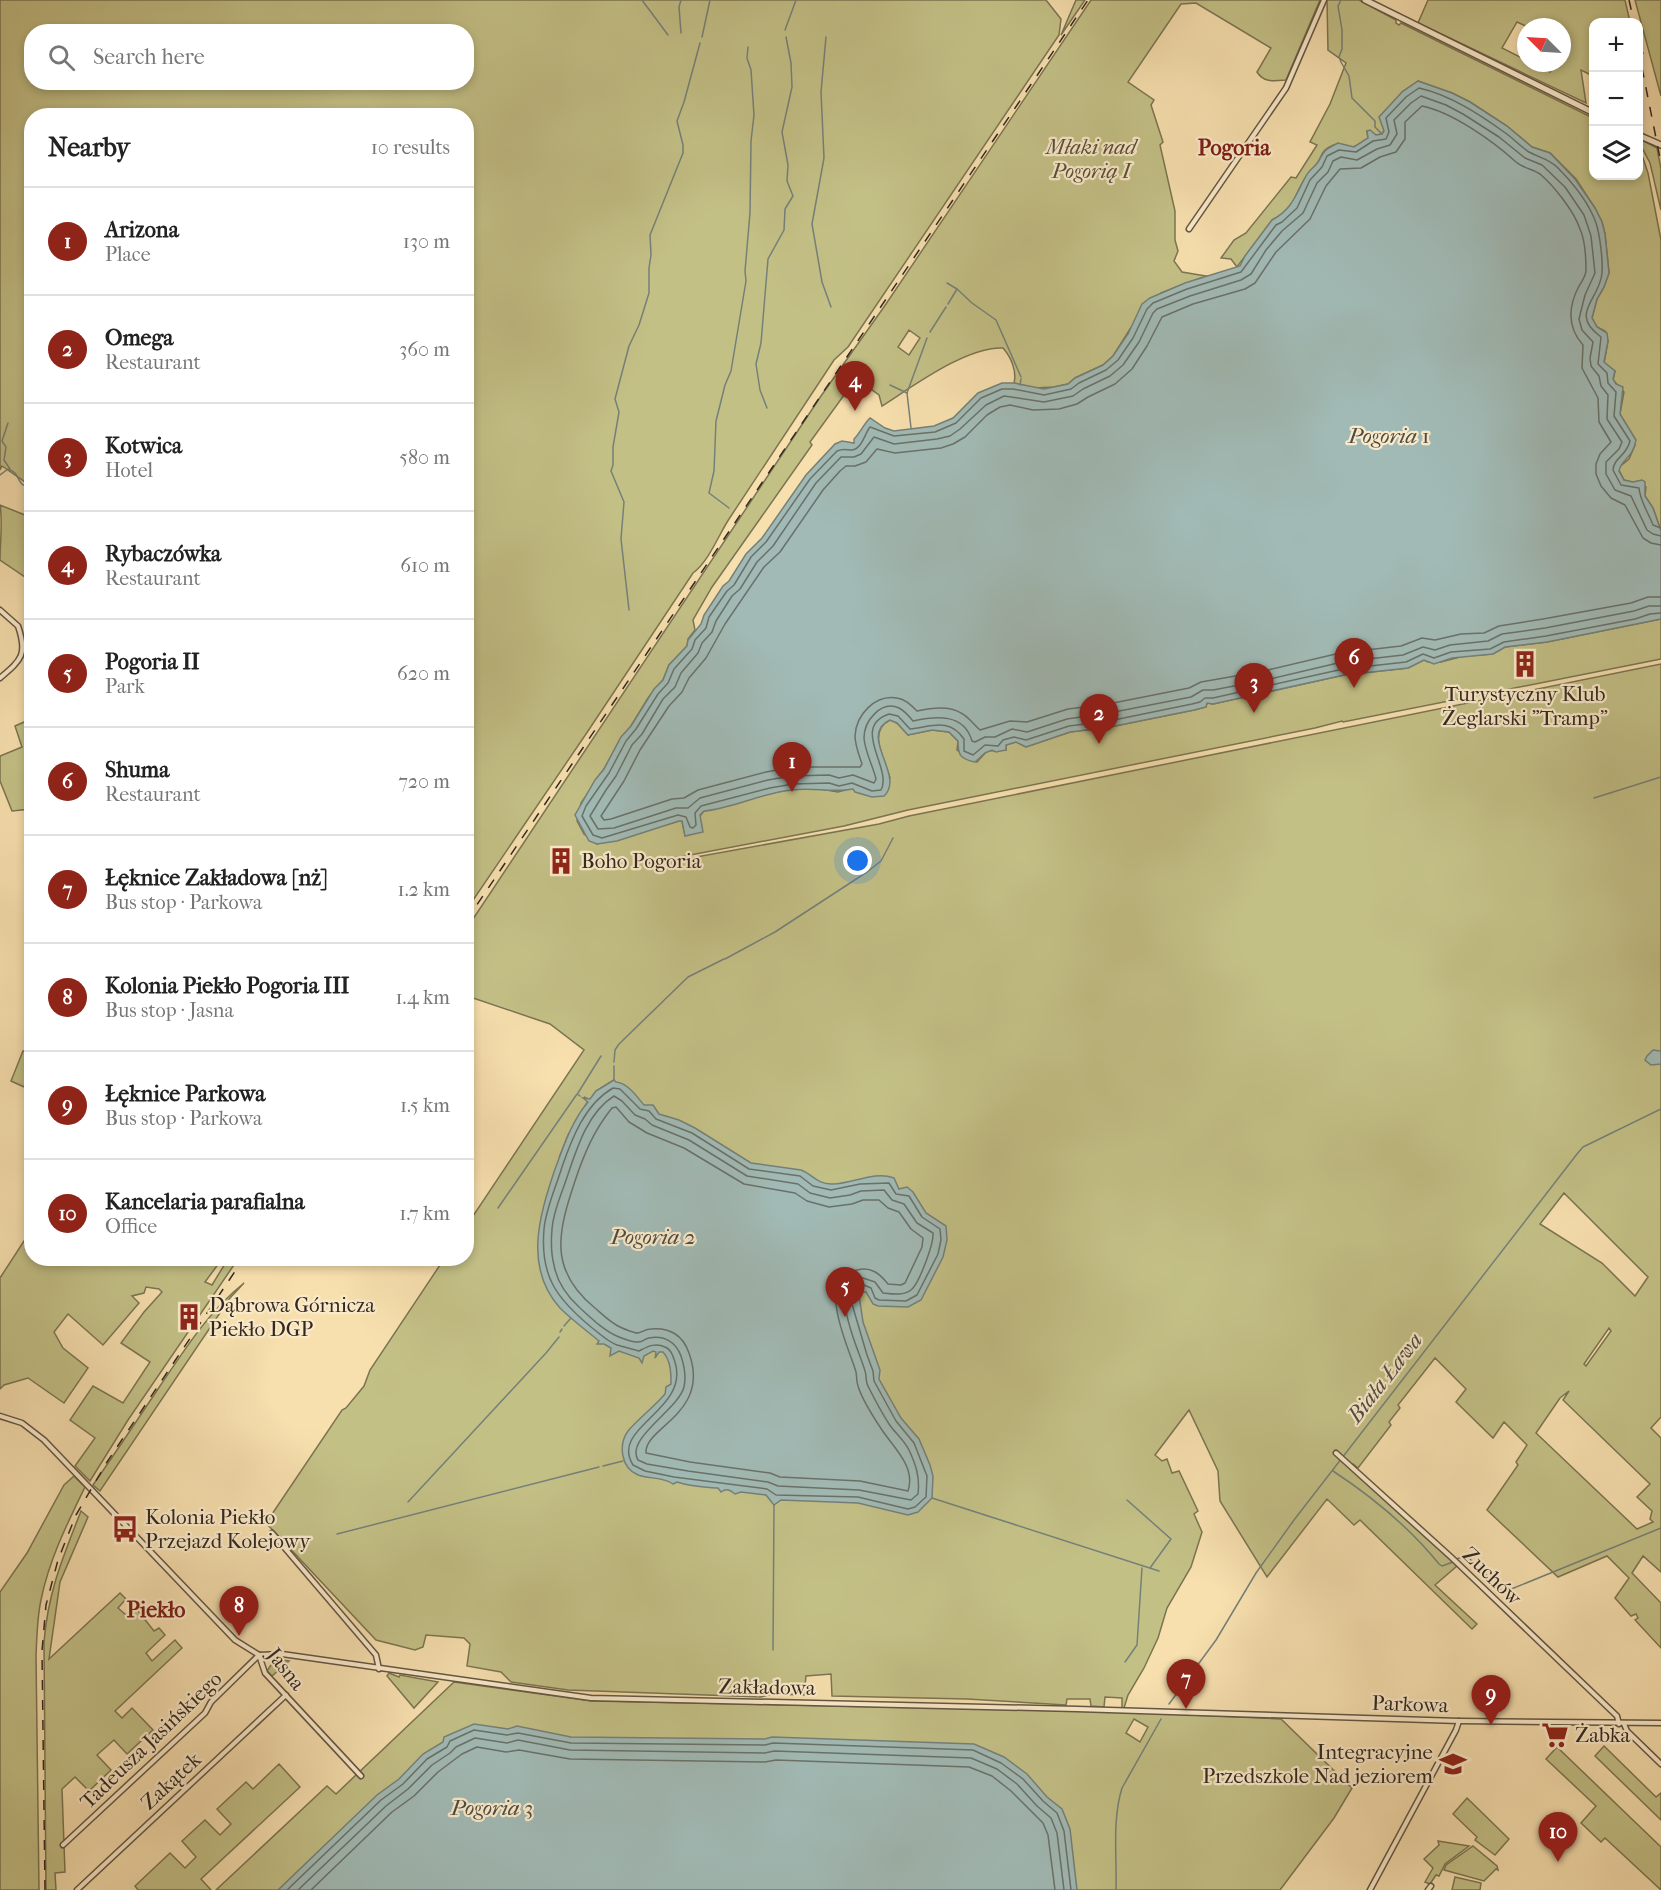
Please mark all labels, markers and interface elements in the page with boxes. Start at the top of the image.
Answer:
north arrow [1517,18,1571,72]
map controls [1589,18,1643,180]
button: + [1589,18,1643,72]
search box [24,24,474,90]
icon: search [45,41,78,74]
text: Search here [93,44,205,70]
button: − [1589,72,1643,126]
button: layers [1589,126,1643,180]
text: Nearby [48,132,130,163]
park label: Młaki nad Pogorią I [1044,135,1138,183]
district label: Pogoria [1198,135,1271,161]
text: 10 results [371,136,450,159]
text: Arizona [105,217,179,243]
text: 1 [64,230,71,253]
text: 130 m [403,230,450,253]
text: Place [105,243,151,266]
text: Omega [105,325,173,351]
text: 2 [62,338,73,361]
text: 360 m [399,338,450,361]
text: Restaurant [105,351,201,374]
pin: 4 [836,362,874,411]
water label: Pogoria 1 [1347,423,1430,449]
text: Kotwica [105,433,182,459]
text: 3 [63,446,72,469]
text: 580 m [399,446,450,469]
text: Hotel [105,459,153,482]
text: Rybaczówka [105,541,221,567]
text: 4 [62,554,73,577]
text: 610 m [400,554,450,577]
text: Restaurant [105,567,201,590]
pin: 6 [1334,638,1374,688]
text: Pogoria II [105,649,200,675]
building icon: Turystyczny Klub Żeglarski "Tramp" [1510,649,1540,679]
text: 5 [63,662,72,685]
text: 620 m [397,662,450,685]
pin: 3 [1234,664,1274,713]
text: Park [105,675,145,698]
place label: Turystyczny Klub Żeglarski "Tramp" [1442,682,1608,730]
pin: 2 [1080,694,1118,744]
pin: 1 [772,742,812,792]
text: Shuma [105,757,169,783]
text: 6 [62,770,73,793]
text: 720 m [398,770,450,793]
text: Restaurant [105,783,201,806]
building icon: Boho Pogoria [546,846,576,876]
your location [843,846,872,875]
place label: Boho Pogoria [581,849,702,873]
text: Łęknice Zakładowa [nż] [105,865,328,891]
text: 7 [63,878,72,901]
text: 1.2 km [398,878,450,901]
text: Bus stop · Parkowa [105,891,262,914]
text: Kolonia Piekło Pogoria III [105,973,349,999]
text: 8 [62,986,73,1009]
text: 1.4 km [395,986,450,1009]
text: Bus stop · Jasna [105,999,234,1022]
text: Łęknice Parkowa [105,1081,265,1107]
text: 9 [62,1094,73,1117]
text: 1.5 km [400,1094,450,1117]
text: Bus stop · Parkowa [105,1107,262,1130]
text: Kancelaria parafialna [105,1189,305,1215]
text: 10 [58,1202,77,1225]
text: 1.7 km [399,1202,450,1225]
text: Office [105,1215,157,1238]
water label: Pogoria 2 [610,1224,695,1250]
pin: 5 [826,1268,864,1317]
place label: Dąbrowa Górnicza Piekło DGP [209,1293,375,1341]
building icon: Dąbrowa Górnicza Piekło DGP [174,1302,204,1332]
water label: Biała Ława [1341,1328,1428,1429]
place label: Kolonia Piekło Przejazd Kolejowy [145,1505,311,1553]
bus stop icon: Kolonia Piekło Przejazd Kolejowy [110,1514,140,1544]
street label: Zuchów [1458,1542,1527,1611]
pin: 8 [220,1586,258,1636]
district label: Piekło [127,1597,185,1623]
street label: Jasna [261,1642,310,1695]
pin: 7 [1166,1660,1206,1709]
street label: Tadeusza Jasińskiego [75,1666,227,1814]
street label: Zakładowa [718,1674,816,1700]
pin: 9 [1472,1676,1510,1725]
street label: Parkowa [1371,1691,1449,1717]
supermarket icon: Żabka [1540,1720,1570,1750]
place label: Żabka [1575,1723,1631,1747]
place label: Integracyjne Przedszkole Nad jeziorem [1202,1740,1434,1788]
street label: Zakątek [136,1747,206,1815]
school or university icon: Integracyjne Przedszkole Nad jeziorem [1438,1749,1468,1779]
water label: Pogoria 3 [450,1795,533,1821]
pin: 10 [1538,1812,1578,1862]

